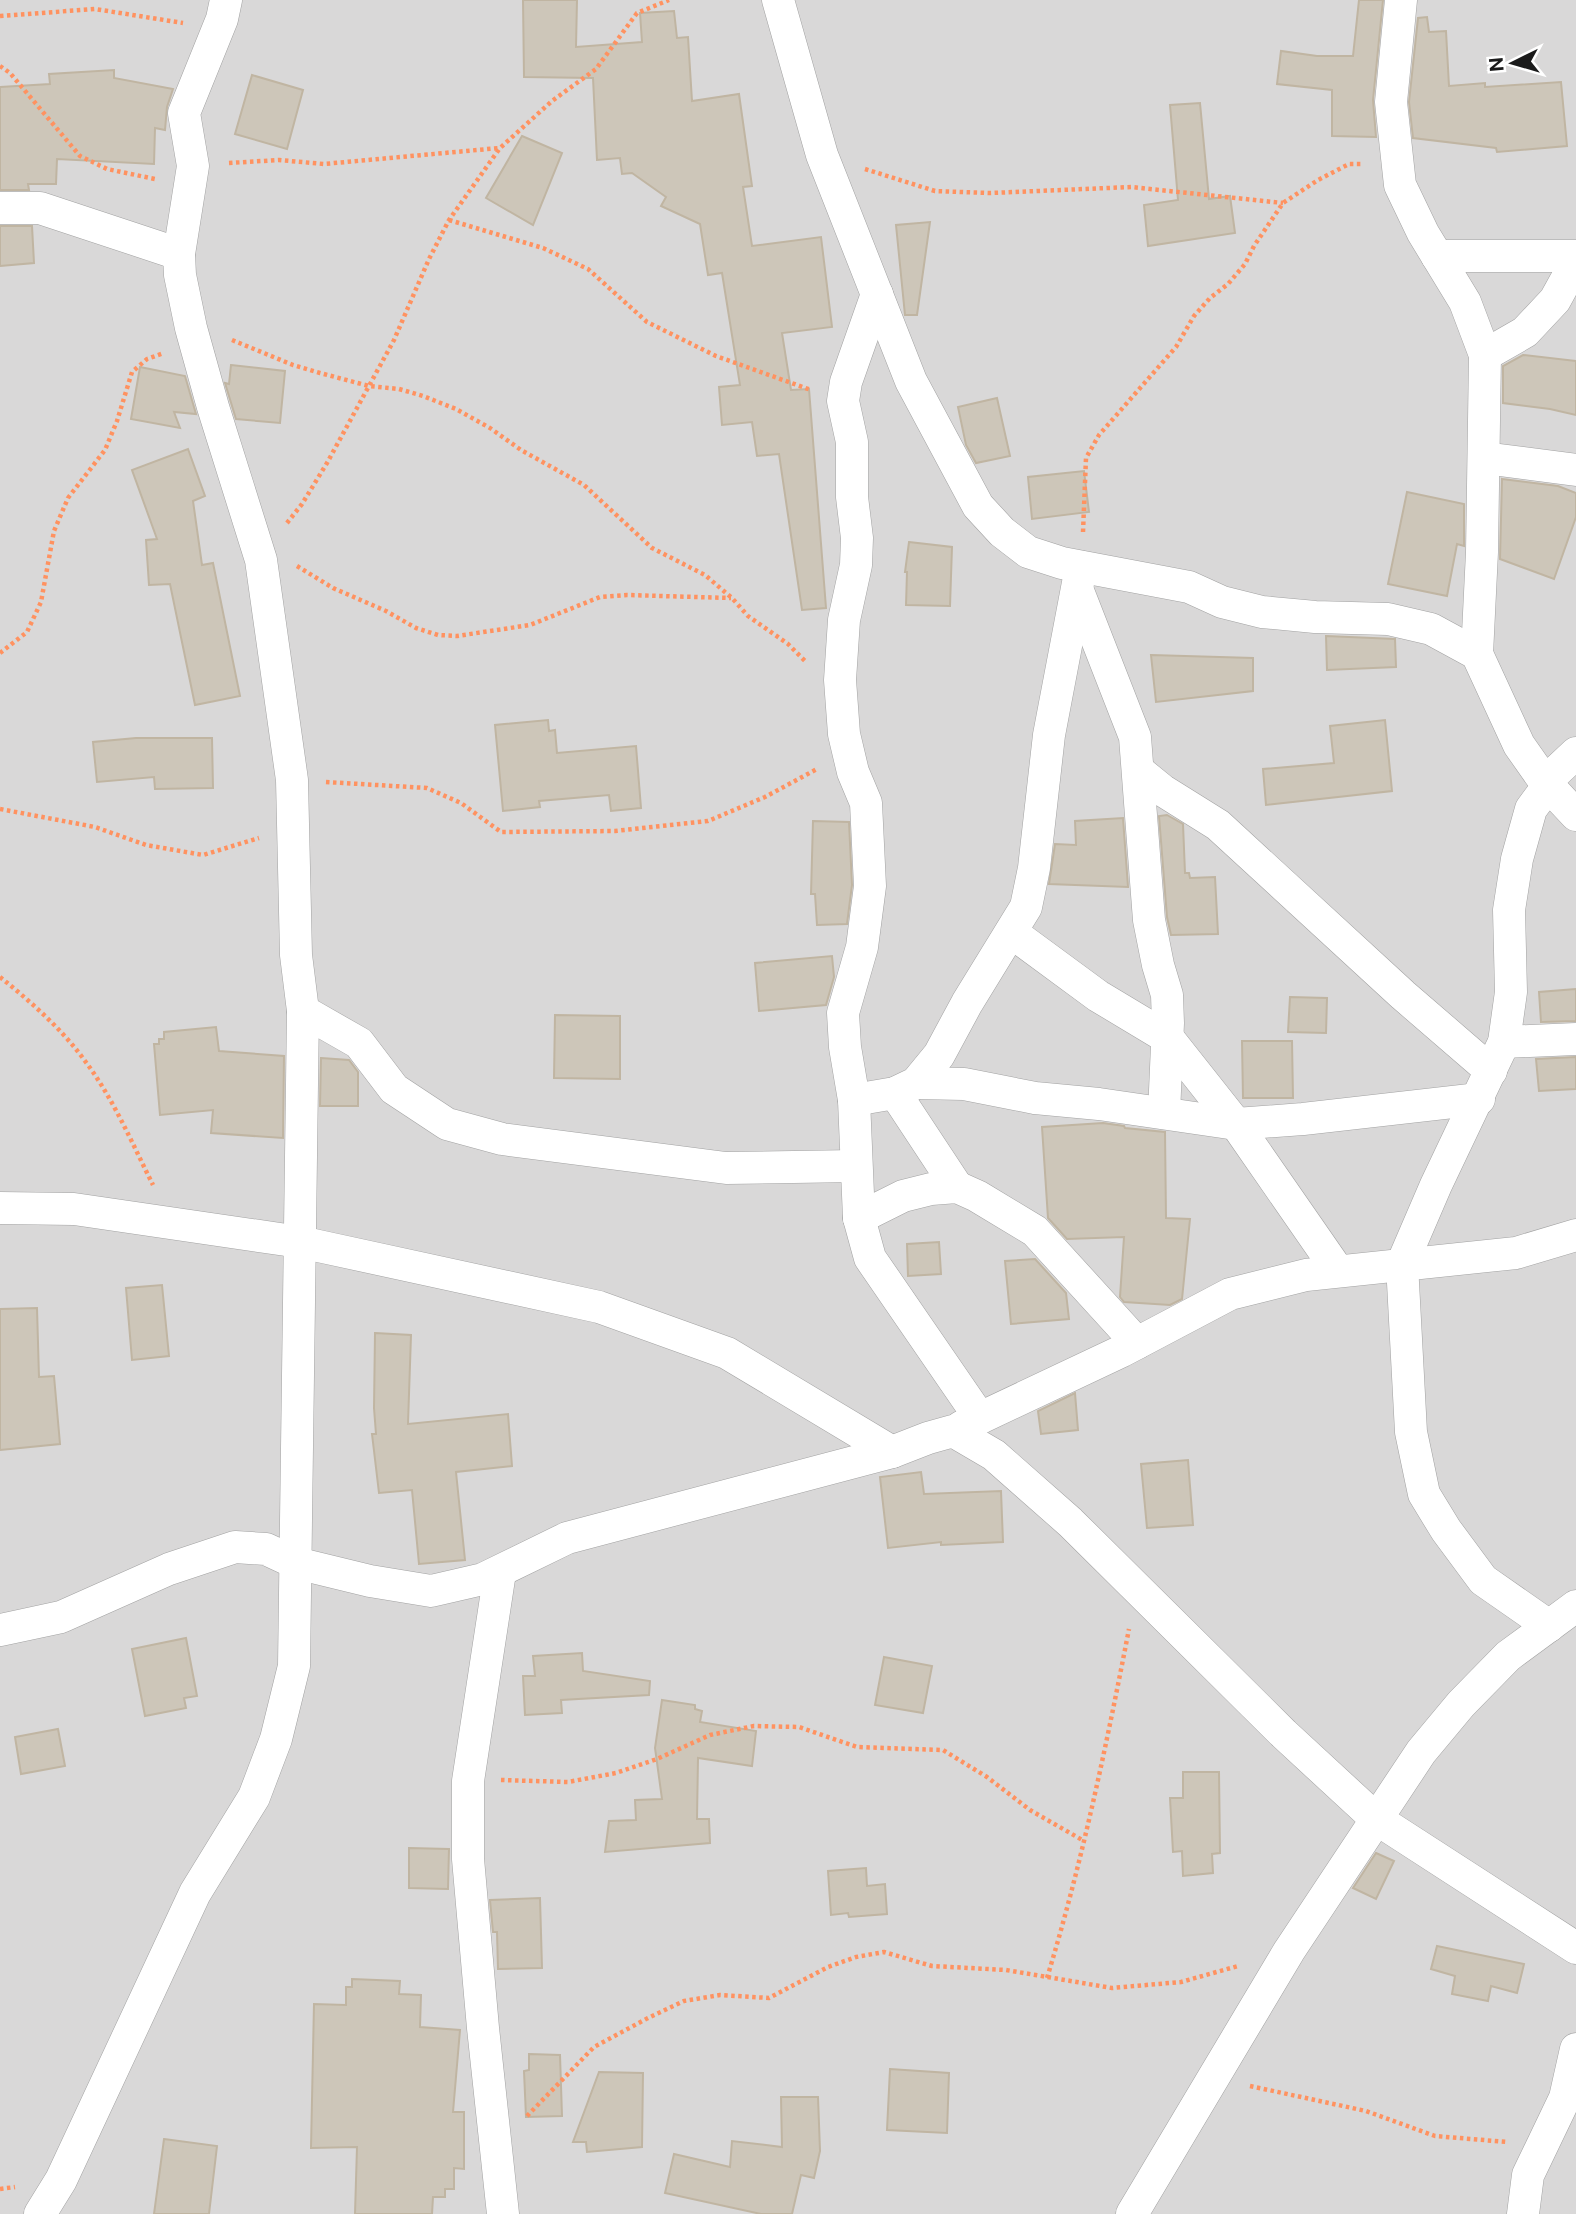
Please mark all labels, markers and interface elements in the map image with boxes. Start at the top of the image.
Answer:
north arrow [1478,28,1548,98]
text: N [1484,56,1508,73]

